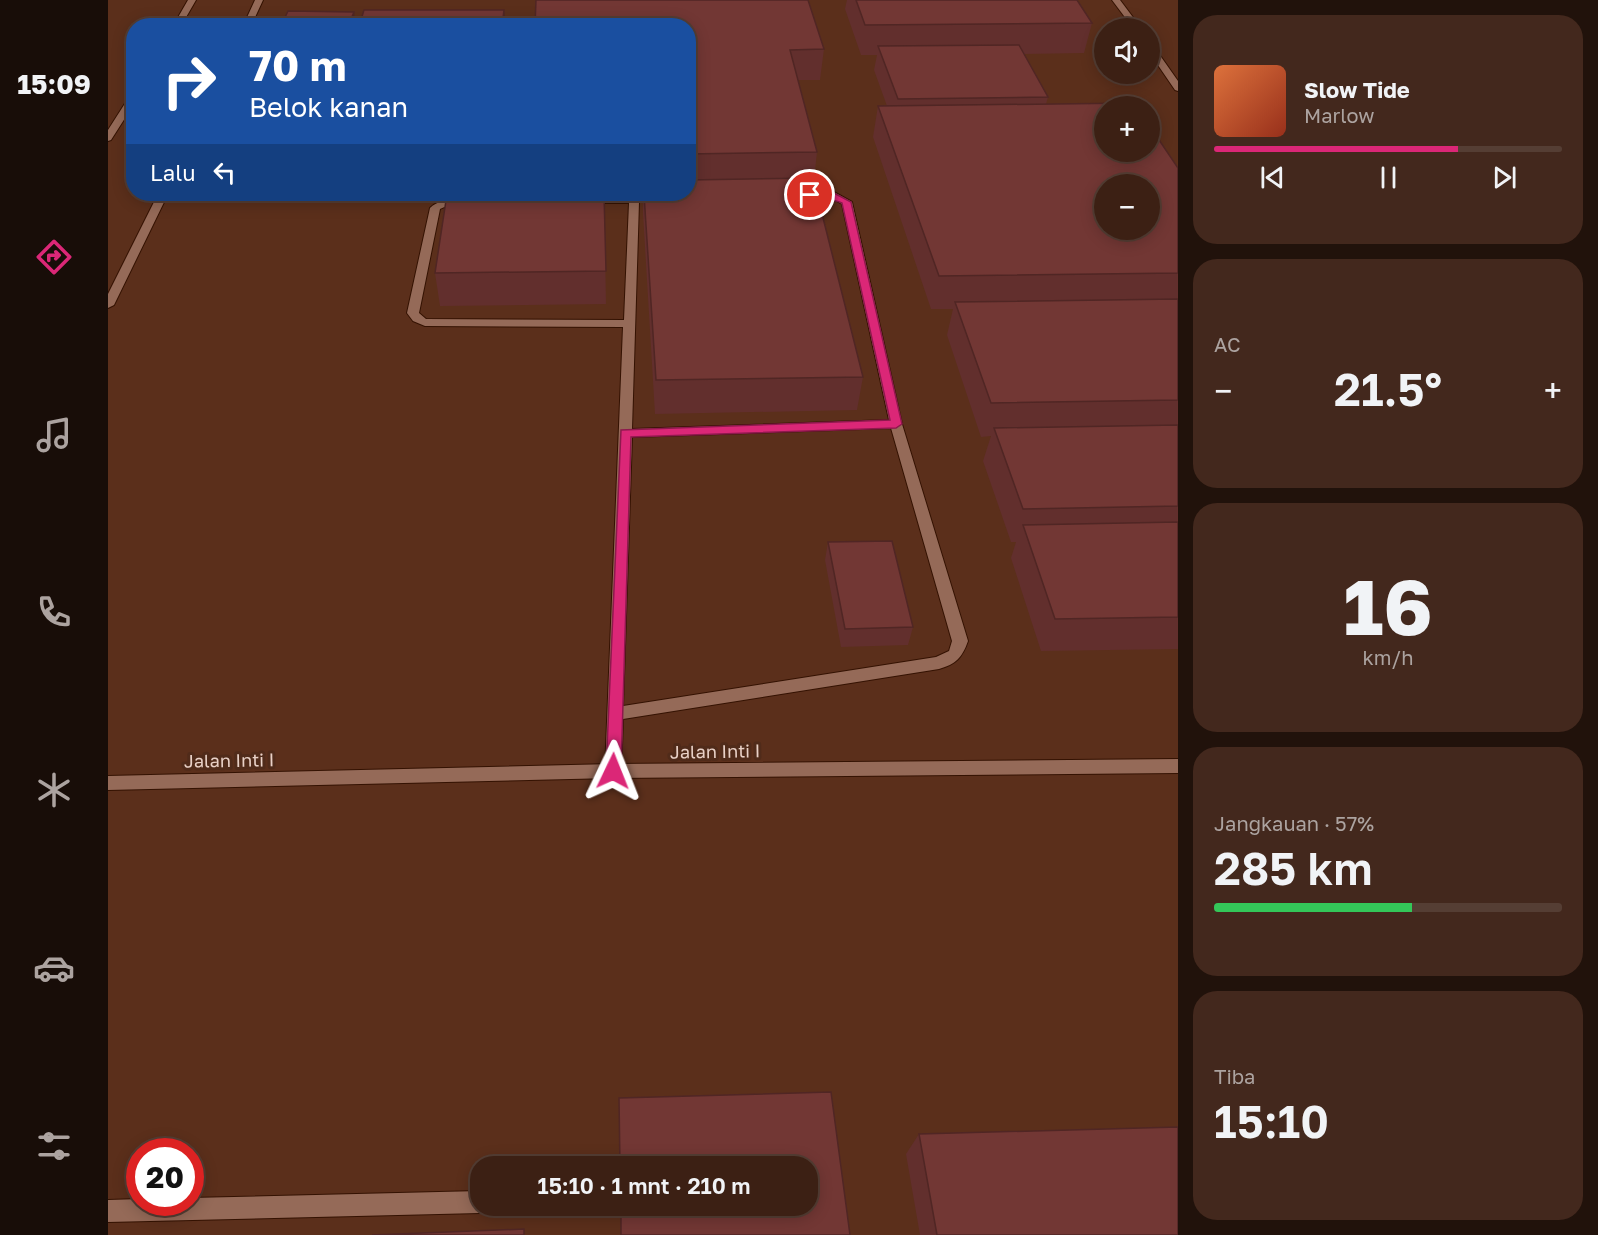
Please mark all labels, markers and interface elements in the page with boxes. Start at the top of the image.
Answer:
map controls [1094,18,1160,240]
button: sound [1094,18,1160,84]
text: 70 m [249,40,346,90]
icon: right [150,42,228,120]
text: 15:09 [17,68,91,100]
text: Slow Tide [1304,76,1410,103]
text: Belok kanan [249,91,408,123]
button: + [1094,96,1160,162]
text: Marlow [1304,103,1375,127]
icon: left [208,156,241,189]
text: Lalu [150,159,196,186]
icon: previous [1256,161,1289,194]
icon: pause [1372,161,1405,194]
icon: next [1488,161,1521,194]
pin [784,169,835,220]
button: − [1094,174,1160,240]
icon: arrive [793,178,826,211]
icon: directions [33,236,75,278]
text: AC [1214,332,1241,356]
text: 21.5° [1334,362,1442,416]
text: − [1214,371,1232,410]
text: + [1544,371,1562,410]
icon: music [33,414,75,456]
text: 16 [1343,559,1433,652]
icon: phone [33,591,75,633]
text: km/h [1363,645,1413,669]
position arrow [581,739,645,803]
street label: Jalan Inti I [670,739,760,763]
street label: Jalan Inti I [184,748,274,772]
icon: climate [33,769,75,811]
text: Jangkauan · 57% [1214,811,1374,835]
text: 285 km [1214,841,1373,895]
icon: car [33,947,75,989]
text: Tiba [1214,1064,1255,1088]
text: 15:10 [1214,1094,1329,1148]
icon: filters [33,1125,75,1167]
speed limit sign: 20 [126,1138,204,1216]
text: 15:10 · 1 mnt · 210 m [538,1172,750,1199]

